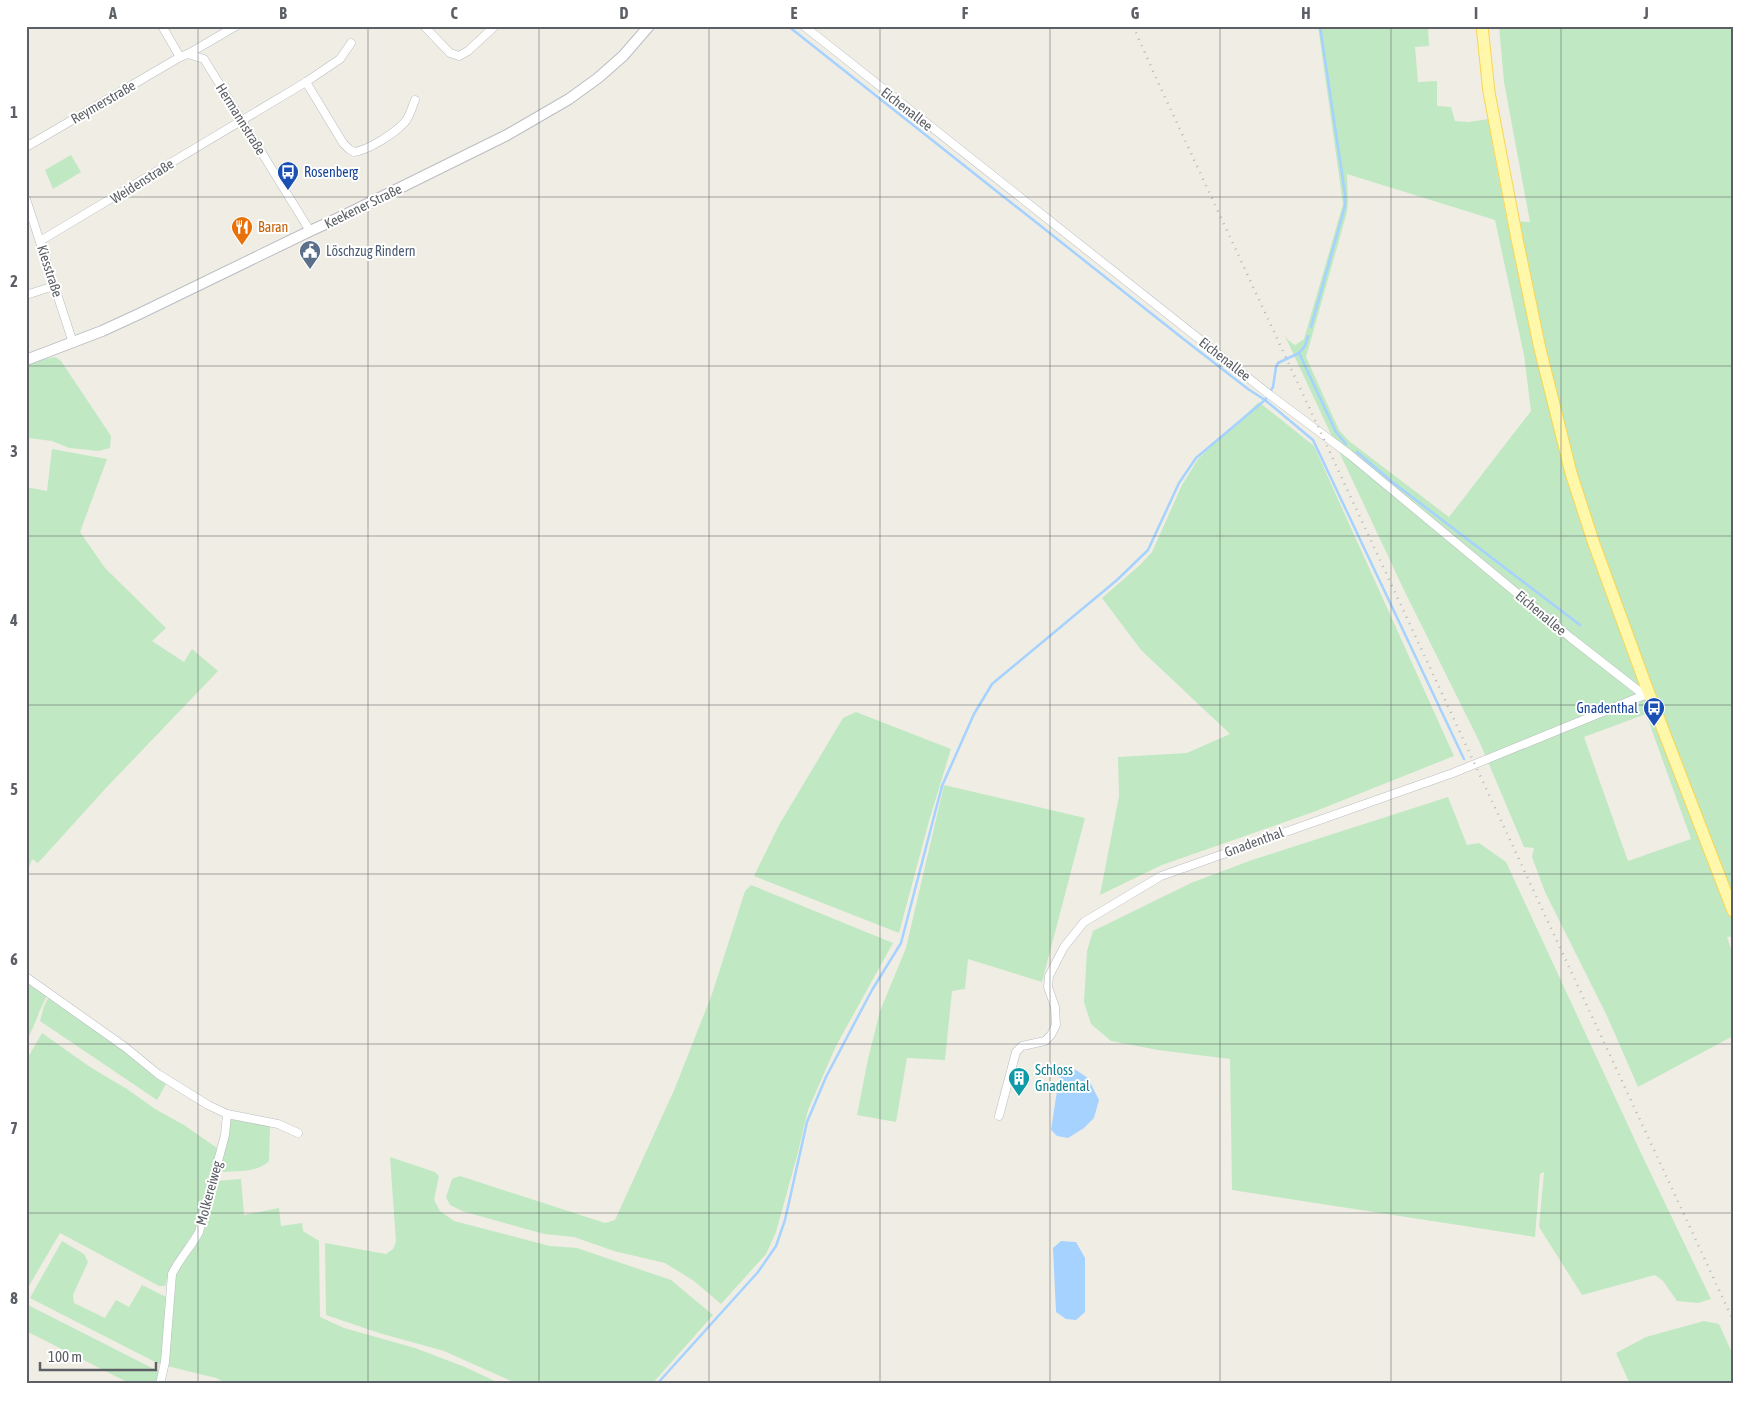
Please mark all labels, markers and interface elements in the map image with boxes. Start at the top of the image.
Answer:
text: A [108,4,117,22]
text: B [279,4,287,22]
text: C [450,4,458,22]
text: D [620,4,629,22]
text: E [791,4,798,22]
text: F [962,4,969,22]
text: G [1131,4,1140,22]
text: H [1301,4,1311,22]
text: I [1474,4,1478,22]
text: J [1642,4,1649,22]
street label: Reymerstraße [68,77,138,127]
street label: Hermannstraße [213,80,269,158]
street label: Eichenallee [878,84,936,134]
text: 1 [10,103,18,121]
street label: Weidenstraße [108,155,176,207]
bus stop icon: Rosenberg [276,160,300,191]
place label: Rosenberg [304,164,358,180]
street label: Keekener Straße [322,180,404,232]
restaurant icon: Baran [230,215,254,246]
place label: Baran [258,219,288,235]
public building icon: Löschzug Rindern [298,239,322,270]
street label: Kiesstraße [34,243,66,299]
place label: Löschzug Rindern [326,243,416,259]
text: 2 [10,272,18,290]
street label: Eichenallee [1196,334,1254,384]
text: 3 [10,442,18,460]
street label: Eichenallee [1513,587,1569,639]
text: 4 [9,611,18,629]
bus stop icon: Gnadenthal [1642,696,1666,727]
place label: Gnadenthal [1576,700,1638,716]
text: 5 [10,780,18,798]
street label: Gnadenthal [1222,824,1286,860]
text: 6 [10,950,18,968]
place label: Schloss Gnadental [1035,1062,1090,1094]
building icon: Schloss Gnadental [1007,1066,1031,1097]
text: 7 [10,1119,18,1137]
street label: Molkereiweg [193,1159,225,1227]
text: 8 [10,1289,18,1307]
scale bar [40,1340,156,1372]
text: 100 m [48,1348,82,1365]

